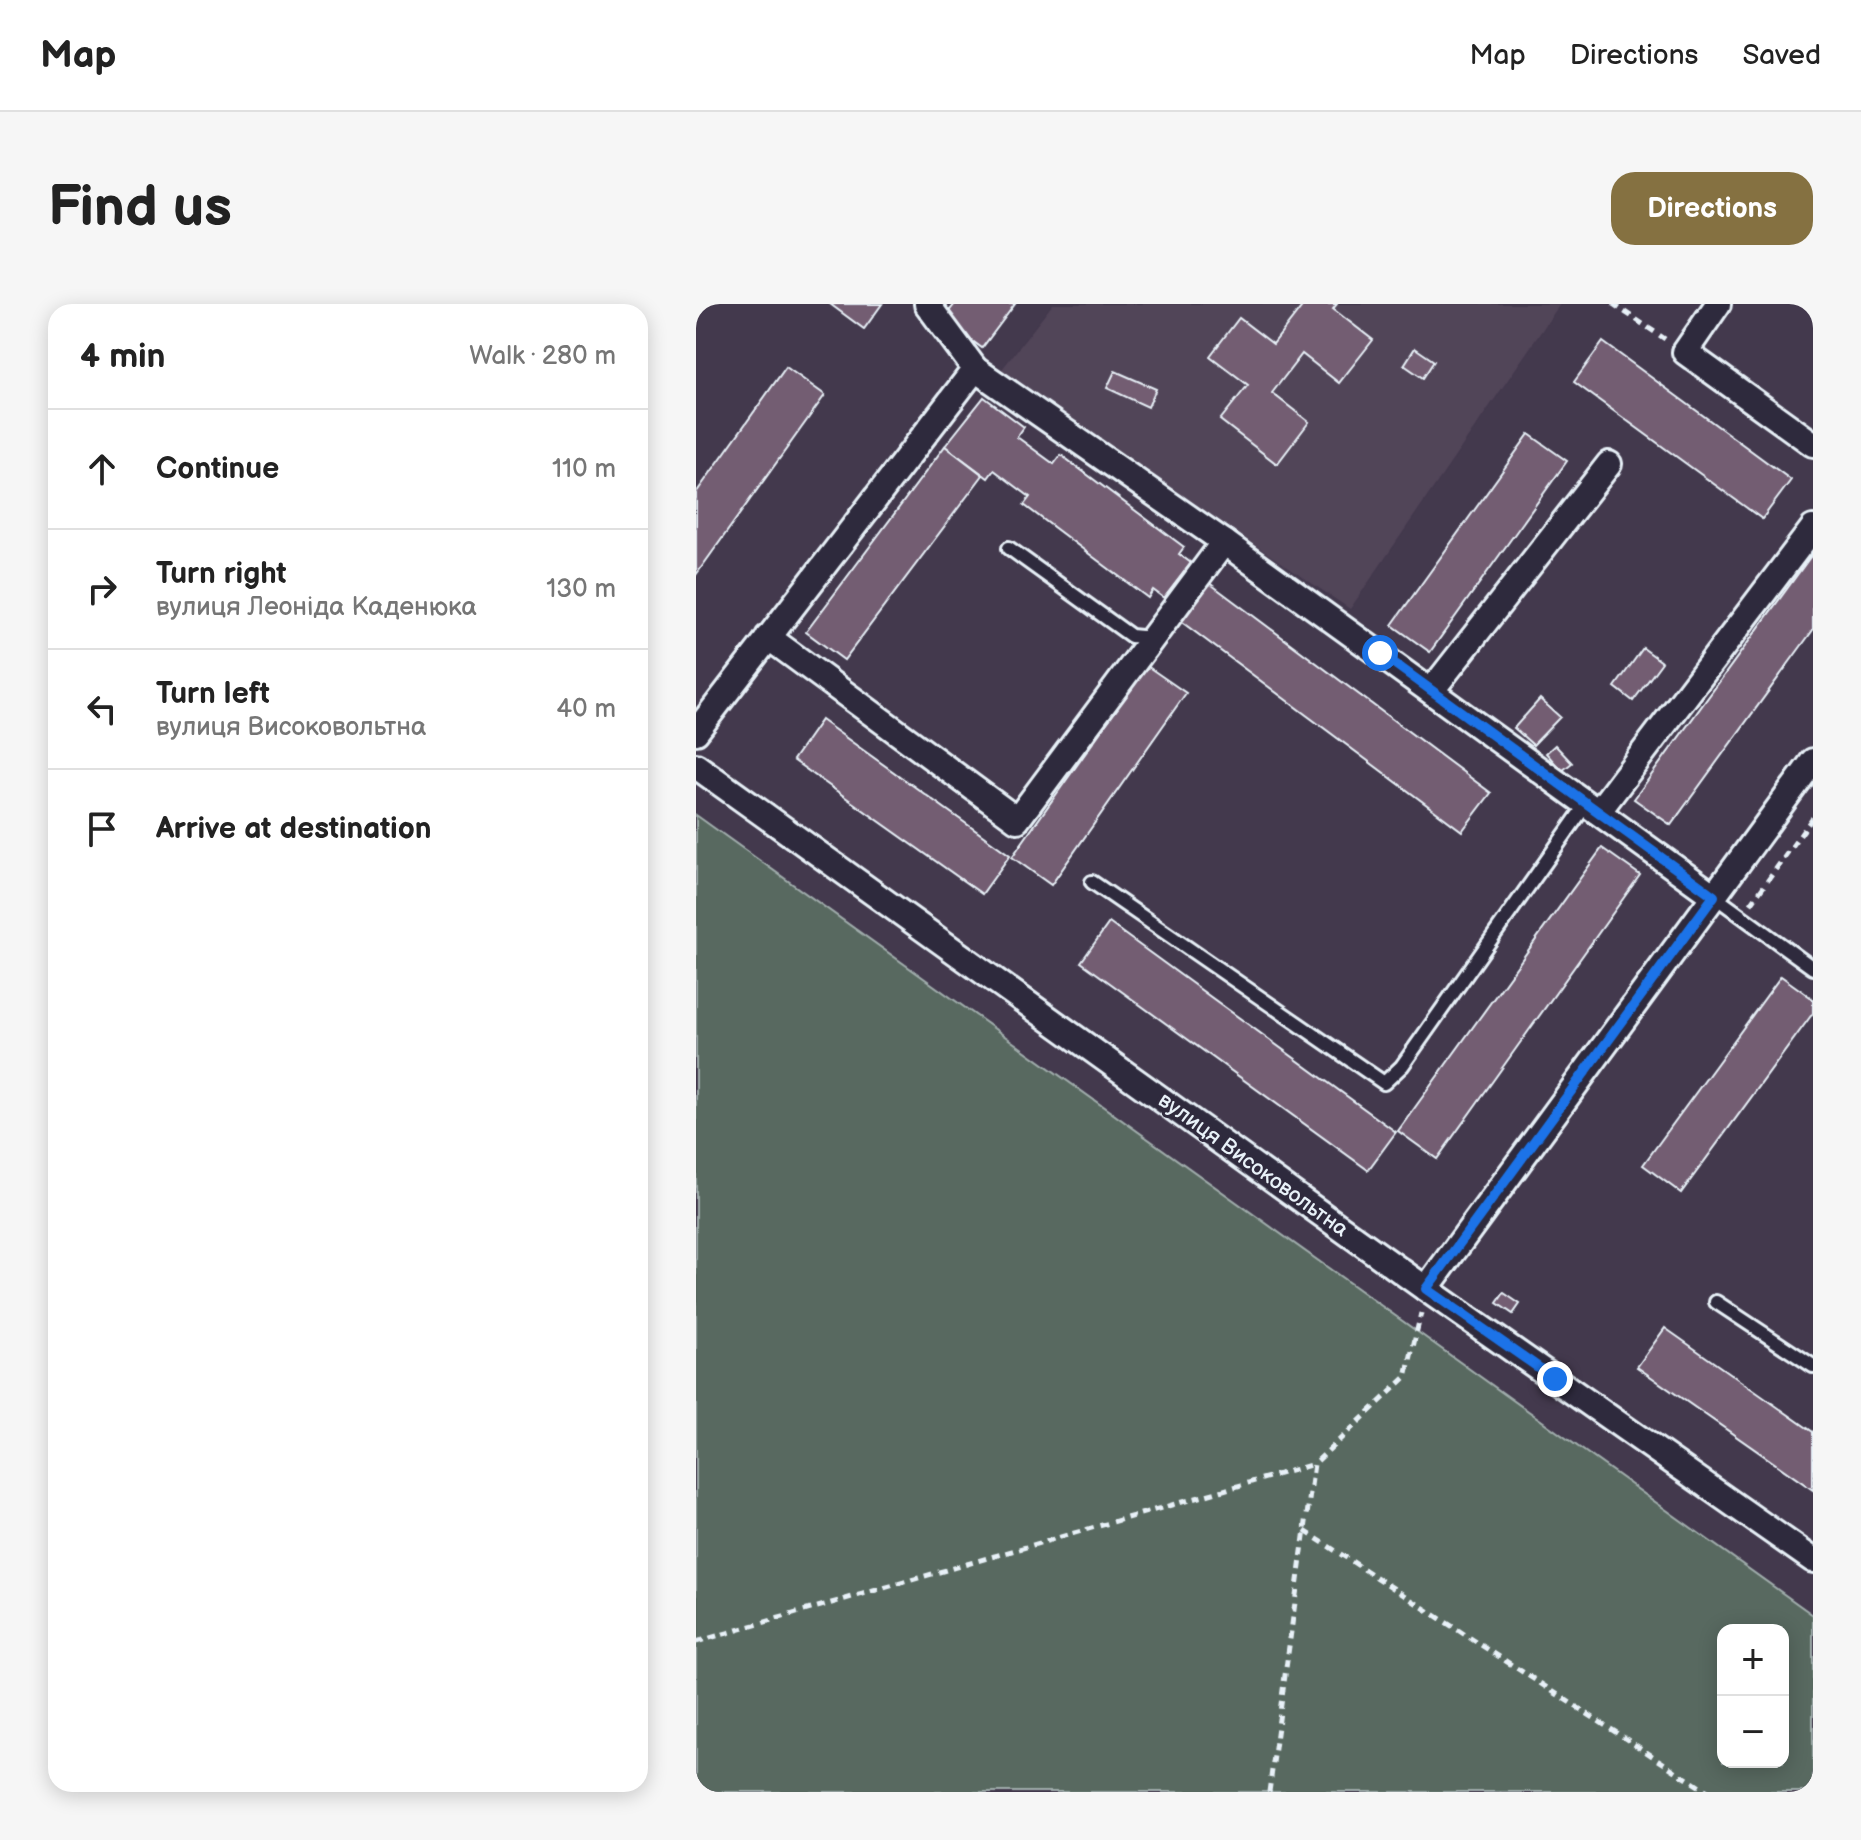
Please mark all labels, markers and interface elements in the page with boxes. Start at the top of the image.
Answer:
text: Map [40,33,116,78]
text: Map [1469,39,1526,72]
text: Directions [1570,39,1698,72]
text: Saved [1742,39,1821,72]
button: Directions [1611,172,1813,245]
text: Find us [48,175,232,242]
text: 4 min [80,336,166,377]
text: Walk · 280 m [469,341,616,372]
icon: ahead [80,447,124,491]
text: Continue [156,451,279,487]
text: 110 m [552,454,616,485]
text: Turn right [156,556,287,592]
icon: right [80,567,124,611]
text: 130 m [546,574,616,605]
text: вулиця Леоніда Каденюка [156,592,477,623]
route start [1362,635,1398,671]
text: Turn left [156,676,270,712]
icon: left [80,687,124,731]
text: 40 m [556,694,616,725]
text: вулиця Високовольтна [156,712,426,743]
icon: arrive [80,807,124,851]
text: Arrive at destination [156,811,432,847]
street label: вулиця Високовольтна [1153,1087,1353,1243]
route end [1537,1361,1573,1397]
map controls [1717,1624,1789,1768]
button: + [1717,1624,1789,1696]
button: − [1717,1696,1789,1768]

